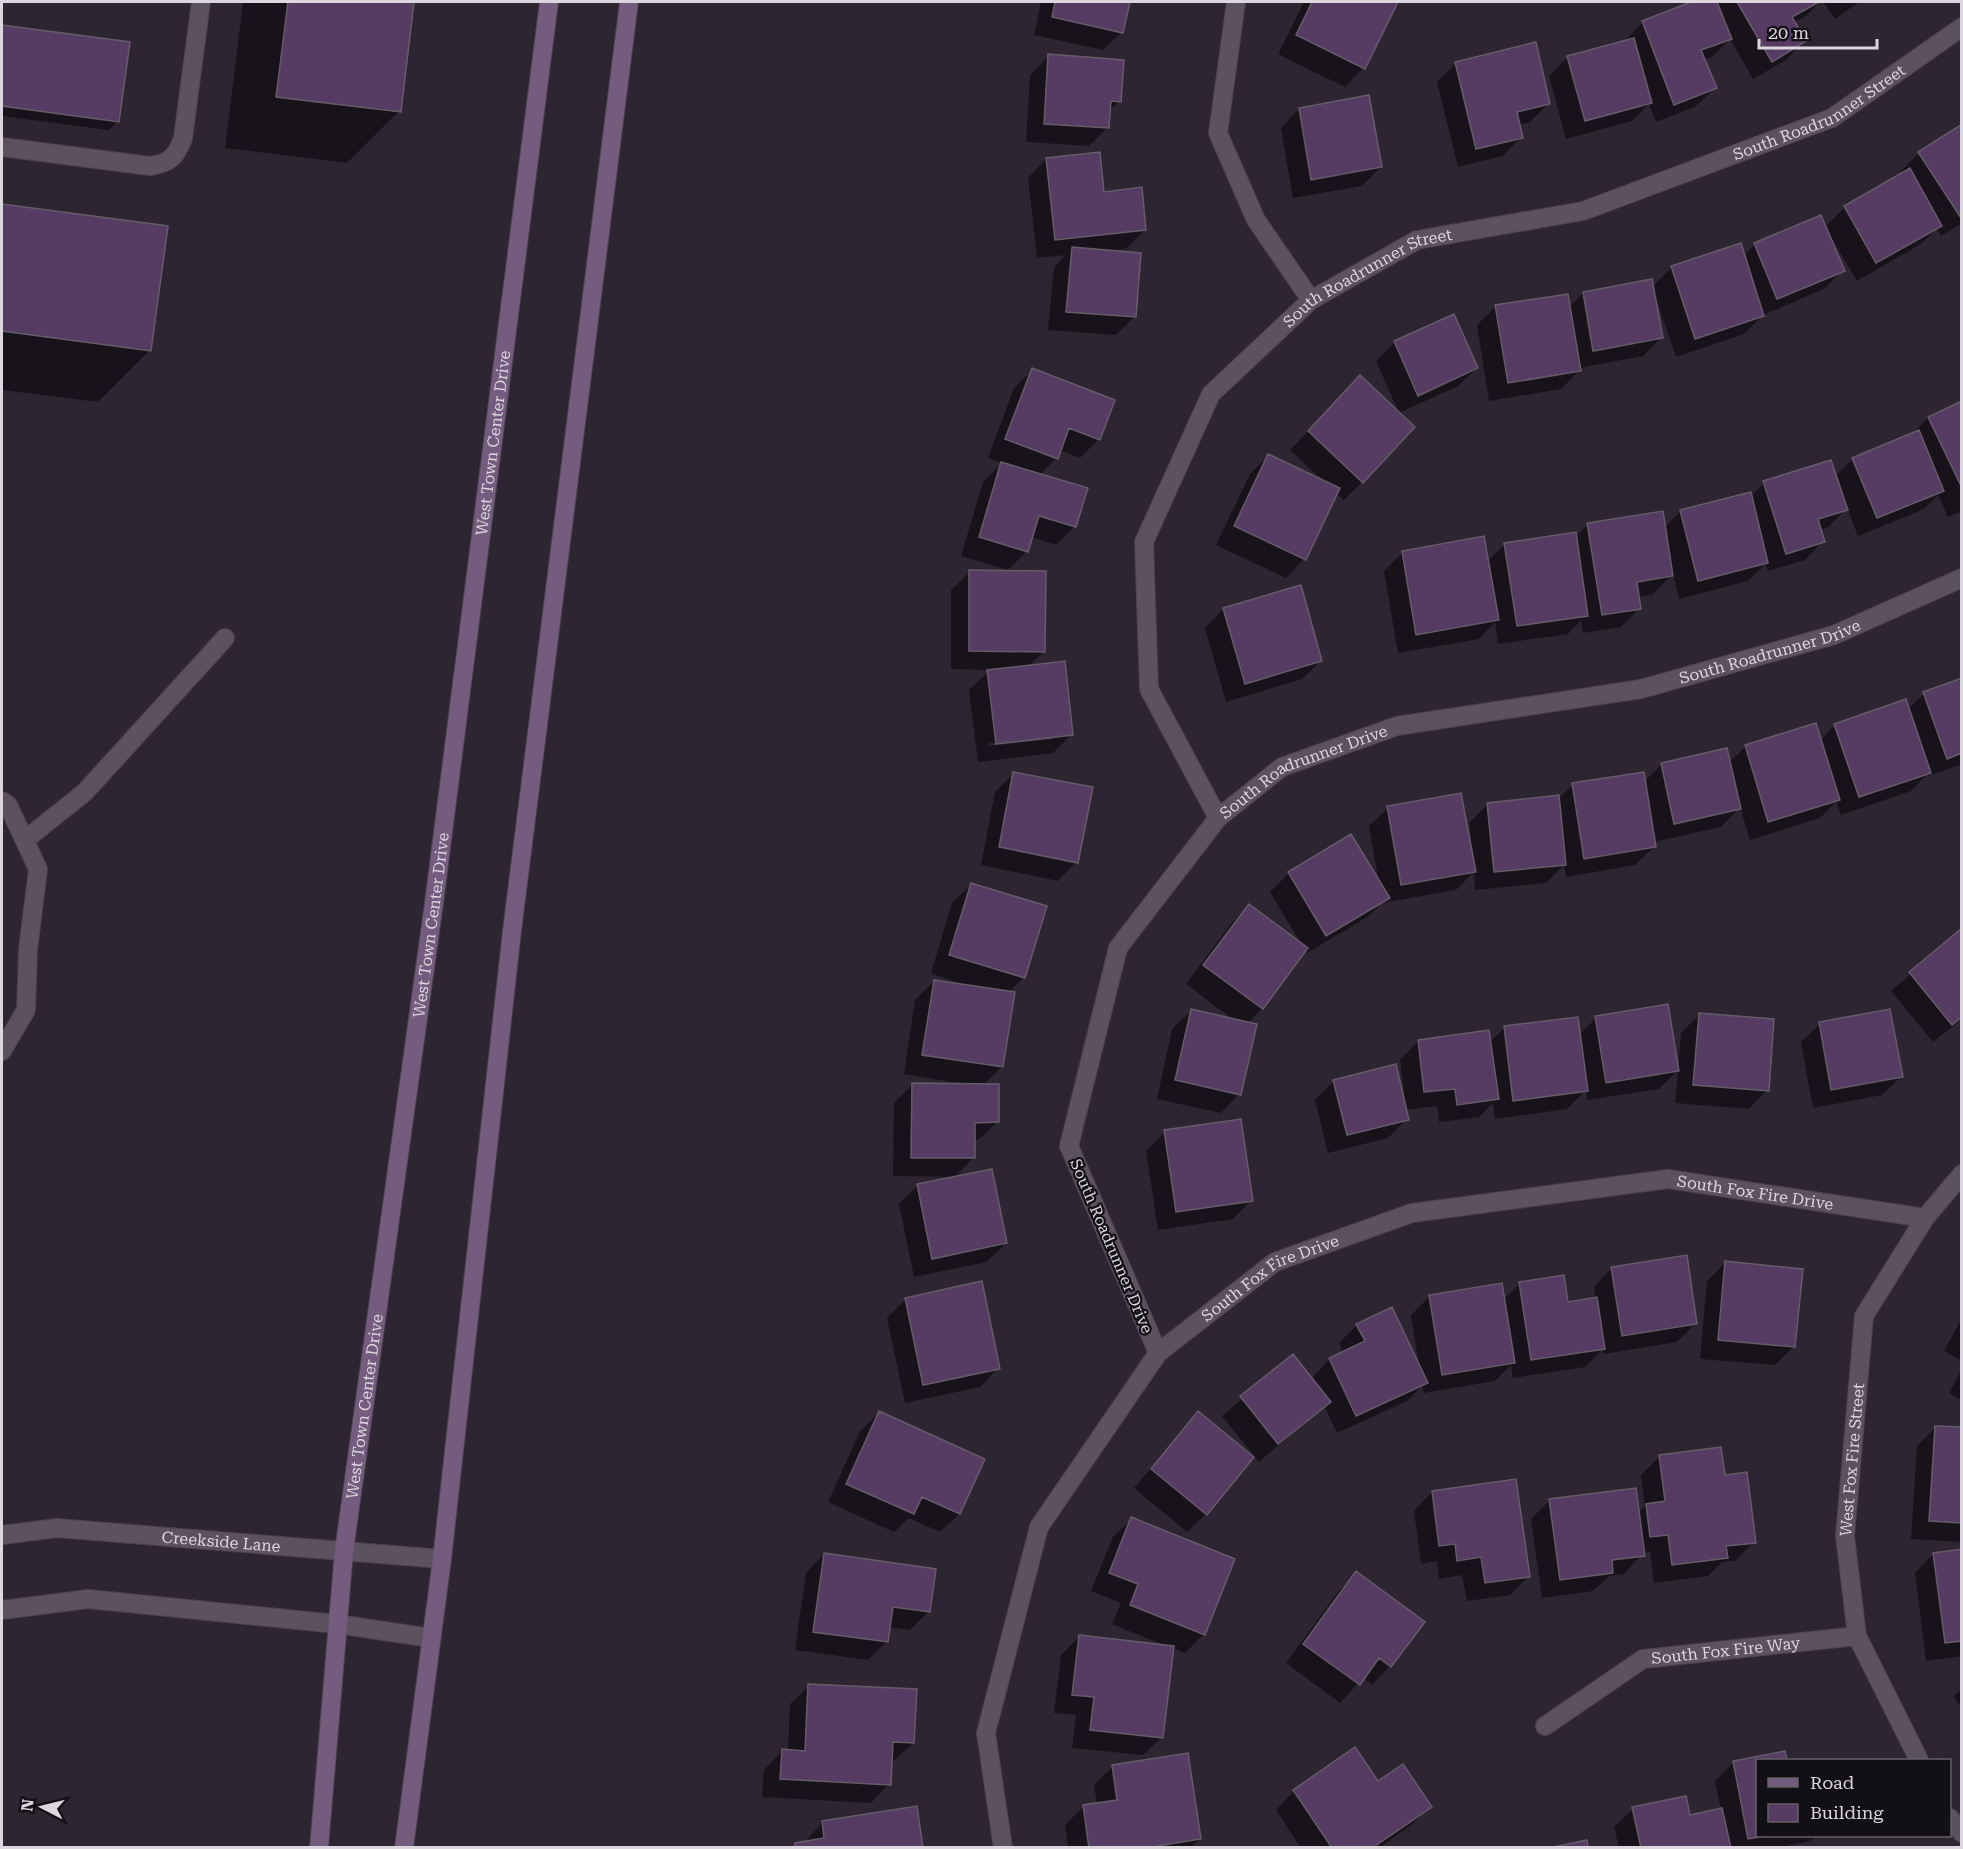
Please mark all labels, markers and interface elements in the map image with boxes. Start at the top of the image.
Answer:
scale bar [1759,12,1878,50]
text: 20 m [1768,22,1809,43]
street label: South Roadrunner Street [1730,61,1909,164]
street label: South Roadrunner Street [1279,225,1454,331]
street label: West Town Center Drive [472,349,514,537]
street label: South Roadrunner Drive [1677,615,1864,688]
street label: South Roadrunner Drive [1216,721,1390,823]
street label: West Town Center Drive [409,831,453,1019]
street label: South Roadrunner Drive [1066,1156,1157,1337]
street label: South Fox Fire Drive [1676,1171,1835,1214]
street label: South Fox Fire Drive [1198,1231,1342,1326]
street label: West Town Center Drive [342,1313,387,1500]
street label: West Fox Fire Street [1836,1382,1868,1537]
street label: Creekside Lane [161,1527,281,1556]
street label: South Fox Fire Way [1651,1633,1802,1668]
legend [1756,1759,1951,1837]
text: Road [1810,1772,1855,1793]
north arrow [12,1777,72,1837]
text: N [17,1798,38,1813]
text: Building [1810,1802,1884,1823]

